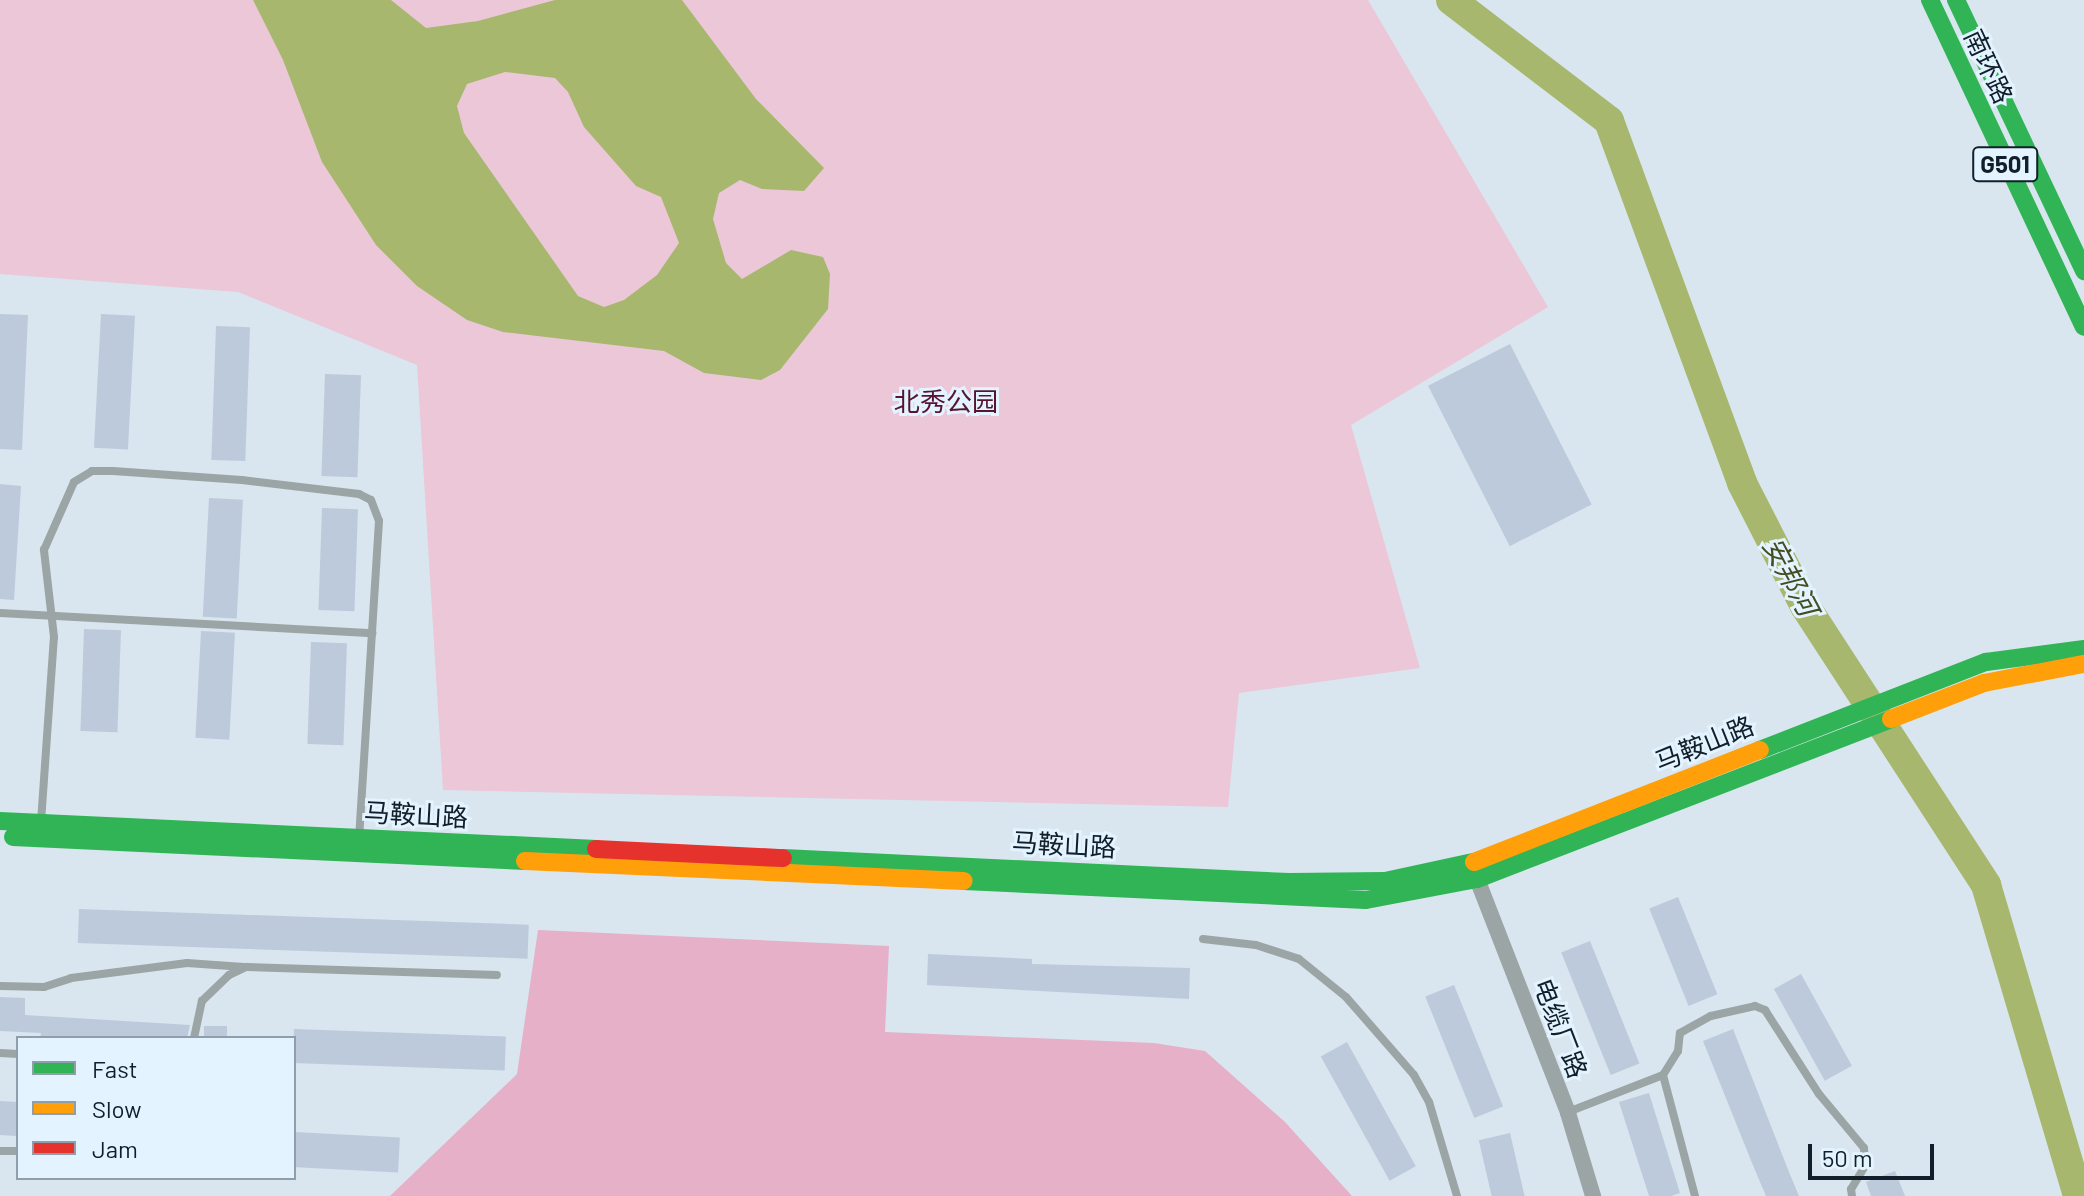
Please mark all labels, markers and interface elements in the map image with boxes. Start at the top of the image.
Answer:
street label: 南环路 [1958,24,2020,108]
road number: G501 [1971,144,2039,184]
park label: 北秀公园 [894,385,998,417]
water label: 安邦河 [1756,531,1826,621]
street label: 马鞍山路 [1650,709,1758,777]
street label: 马鞍山路 [363,796,469,832]
street label: 马鞍山路 [1011,826,1117,862]
street label: 电缆厂路 [1528,974,1594,1082]
legend [16,1036,296,1180]
text: Fast [92,1054,137,1083]
text: Slow [92,1094,141,1123]
scale bar [1812,1128,1938,1178]
text: Jam [92,1134,138,1163]
text: 50 m [1822,1143,1873,1172]

